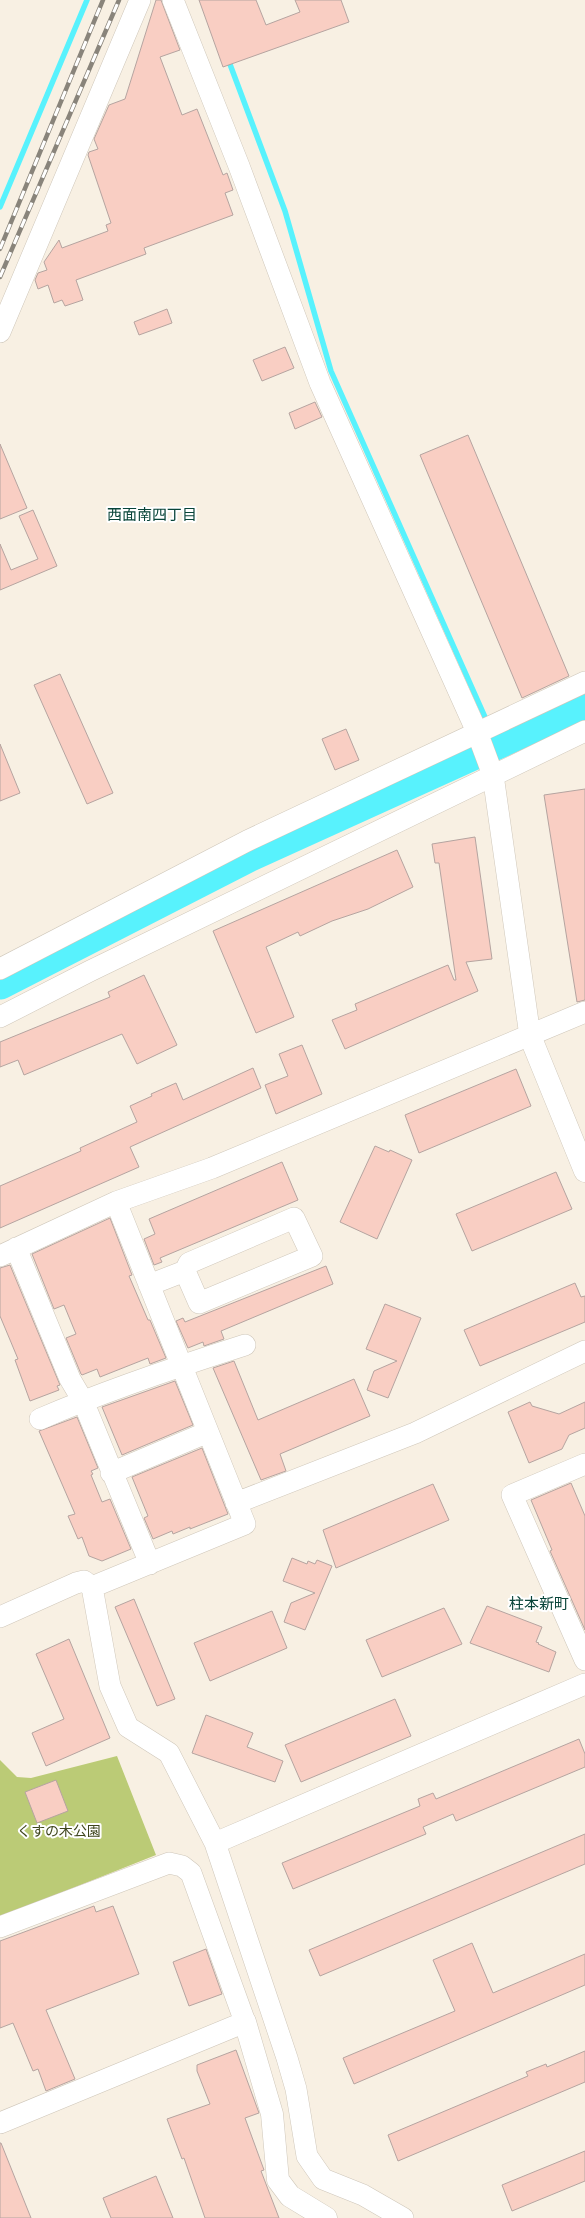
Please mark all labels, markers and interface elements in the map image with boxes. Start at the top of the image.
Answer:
district label: 西面南四丁目 [107,506,197,524]
district label: 柱本新町 [509,1595,569,1613]
park label: くすの木公園 [17,1823,101,1839]

